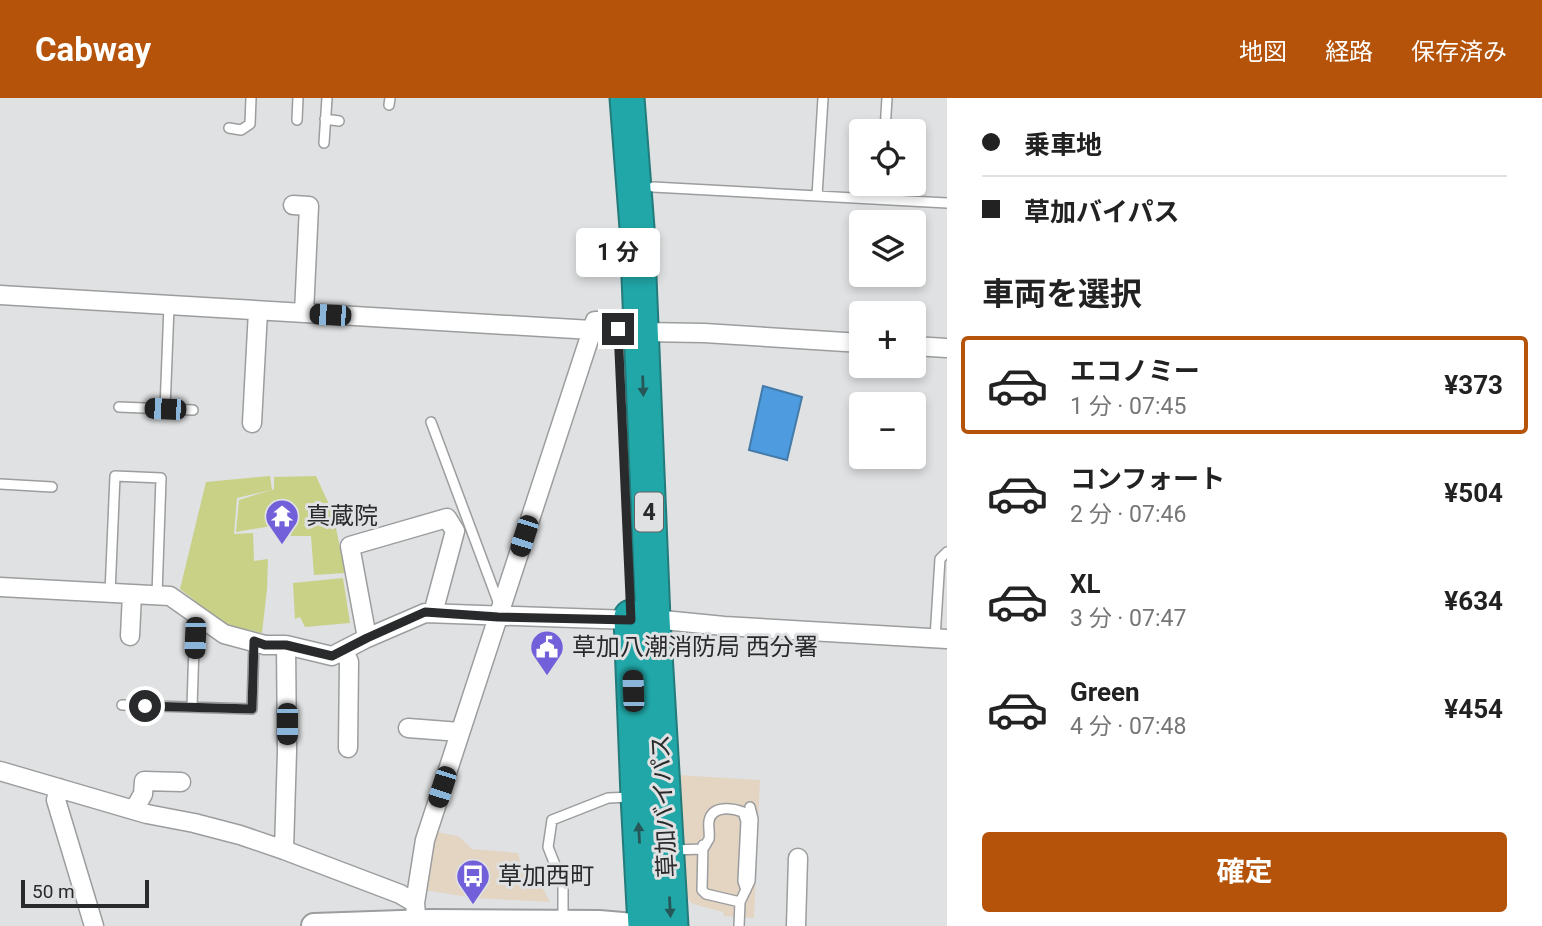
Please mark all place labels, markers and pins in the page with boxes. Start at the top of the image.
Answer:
temple icon: 真蔵院 [263,497,301,546]
place label: 真蔵院 [306,502,378,530]
public building icon: 草加八潮消防局 西分署 [528,628,566,677]
place label: 草加八潮消防局 西分署 [572,633,818,661]
bus stop icon: 草加西町 [454,857,492,906]
place label: 草加西町 [498,862,594,890]

